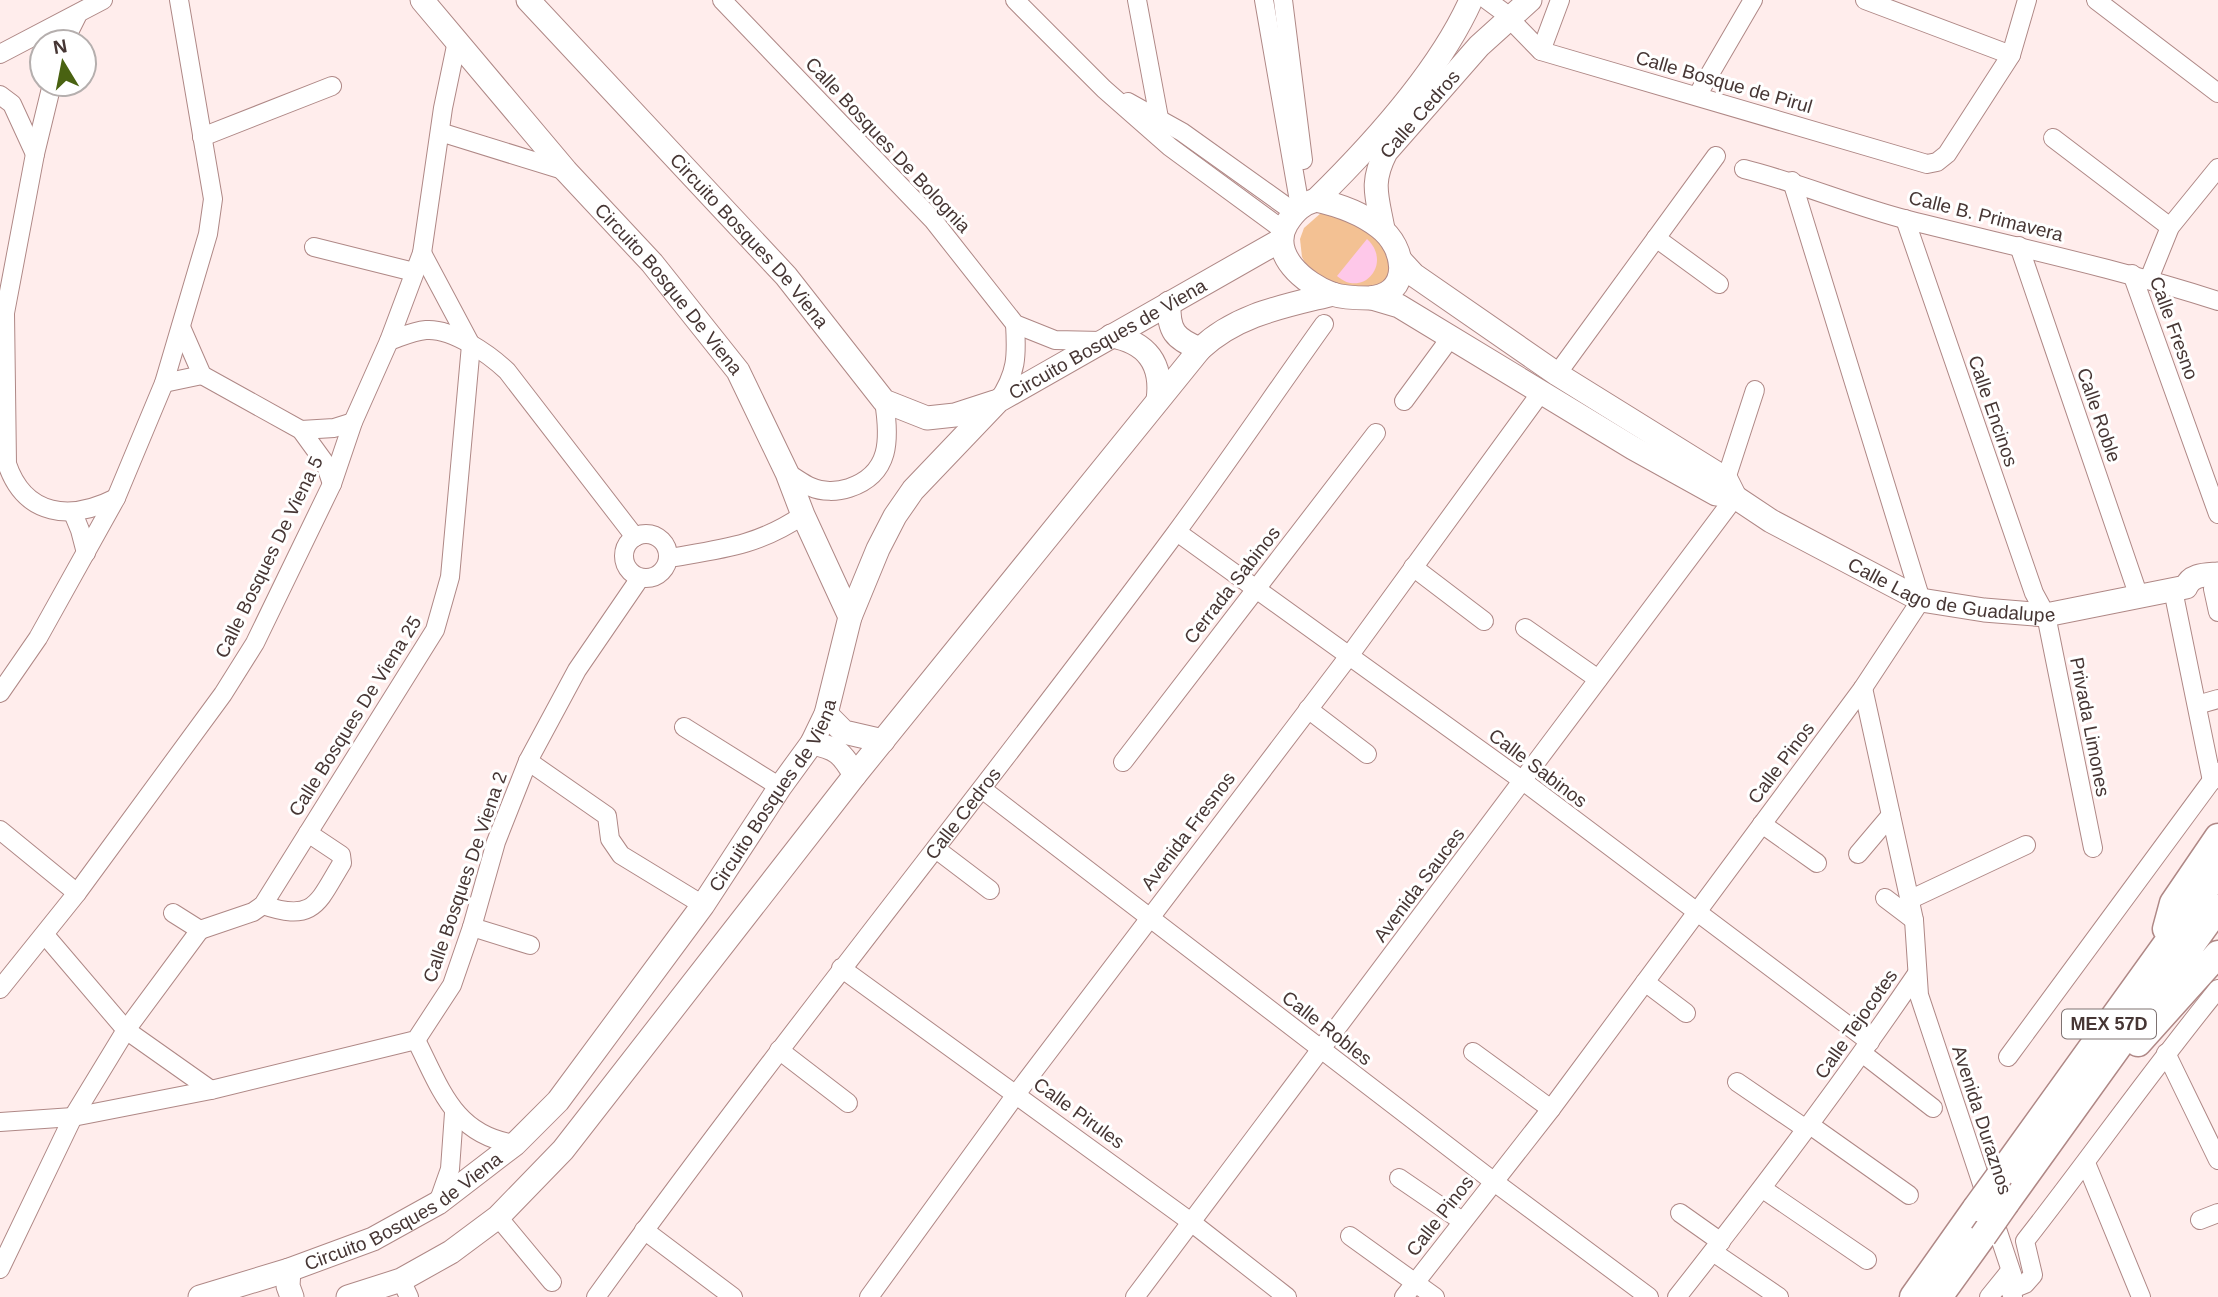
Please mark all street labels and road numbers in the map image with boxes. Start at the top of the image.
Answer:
street label: Calle Bosque de Pirul [1633,47,1815,117]
street label: Calle Bosques De Bolognia [801,53,975,237]
street label: Calle Cedros [1375,66,1464,162]
street label: Circuito Bosques De Viena [666,149,833,332]
street label: Calle B. Primavera [1907,187,2066,245]
street label: Circuito Bosque De Viena [591,199,747,379]
street label: Circuito Bosques de Viena [1005,274,1210,403]
street label: Calle Fresno [2146,274,2202,382]
street label: Calle Encinos [1964,353,2022,469]
street label: Calle Roble [2073,365,2125,465]
street label: Calle Bosques De Viena 5 [211,453,327,661]
street label: Cerrada Sabinos [1180,522,1284,648]
street label: Calle Lago de Guadalupe [1845,553,2057,626]
street label: Calle Bosques De Viena 25 [285,612,425,820]
street label: Privada Limones [2066,656,2114,798]
street label: Circuito Bosques de Viena [704,697,840,895]
street label: Calle Pinos [1744,718,1818,808]
street label: Calle Sabinos [1485,724,1591,812]
street label: Calle Cedros [921,763,1004,863]
street label: Avenida Fresnos [1137,768,1239,894]
street label: Calle Bosques De Viena 2 [419,769,511,985]
street label: Avenida Sauces [1369,824,1469,946]
street label: Calle Tejocotes [1811,965,1901,1083]
street label: Calle Robles [1278,987,1376,1069]
road number: MEX 57D [2062,1009,2156,1038]
street label: Avenida Duraznos [1948,1043,2016,1197]
street label: Calle Pirules [1030,1073,1128,1153]
street label: Circuito Bosques de Viena [301,1148,506,1274]
street label: Calle Pinos [1402,1172,1478,1260]

